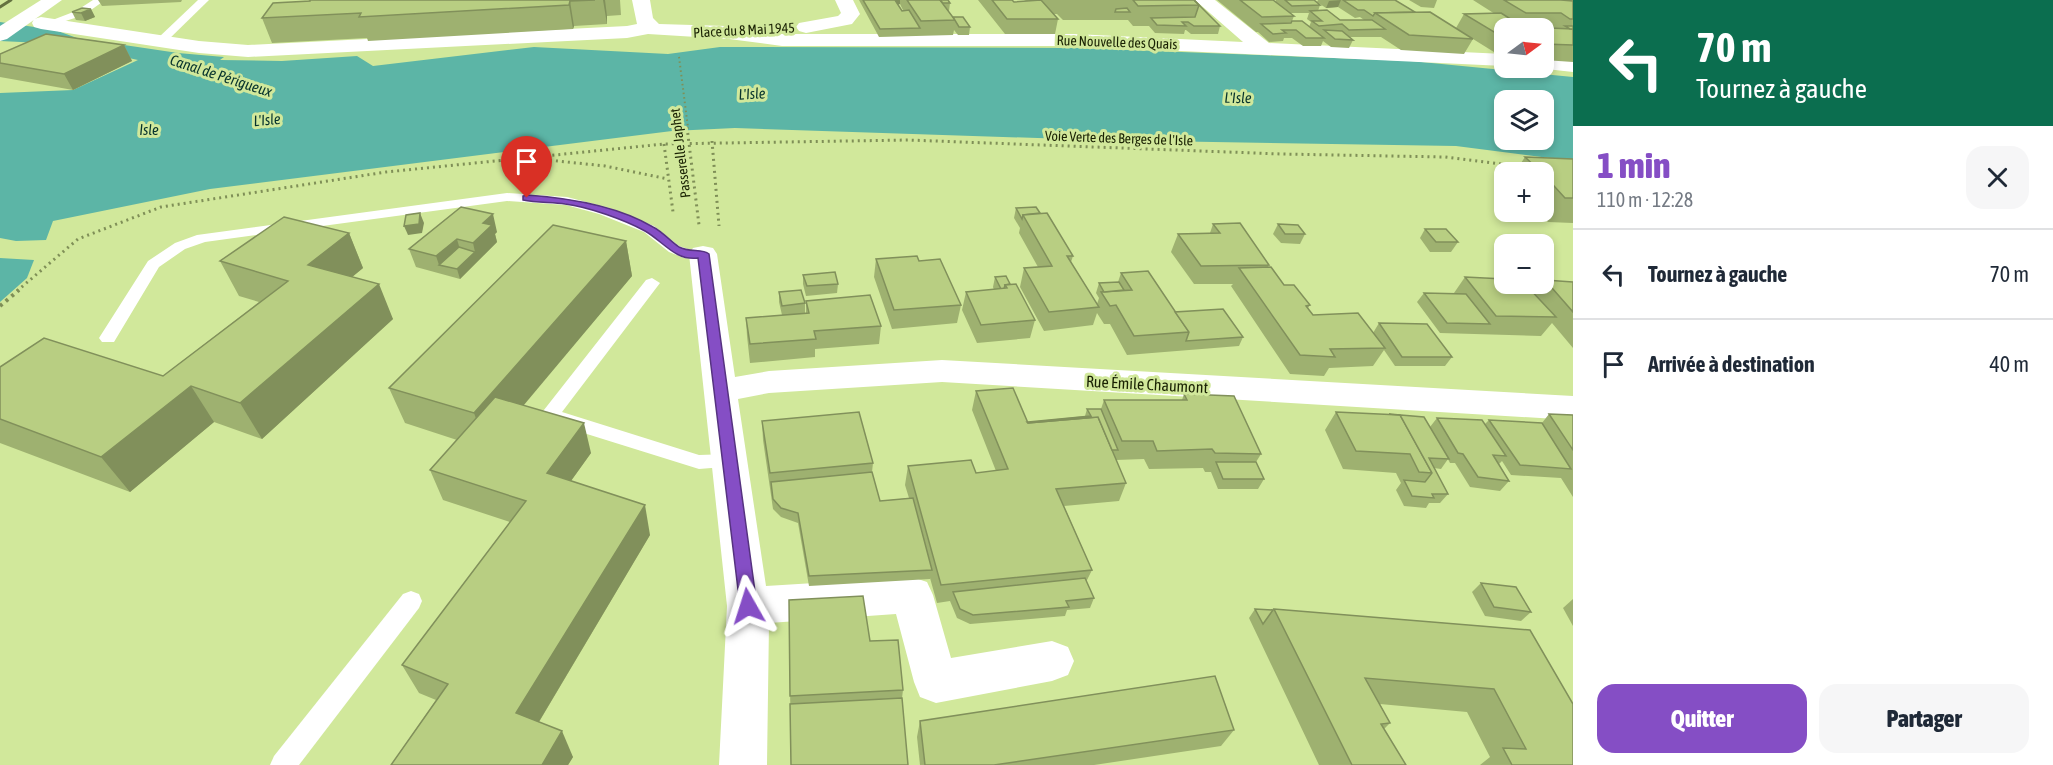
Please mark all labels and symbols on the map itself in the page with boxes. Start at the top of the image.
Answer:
north arrow [1494,18,1554,78]
street label: Place du 8 Mai 1945 [693,19,795,41]
street label: Rue Nouvelle des Quais [1056,32,1178,52]
water label: Canal de Périgueux [168,51,275,100]
water label: L'Isle [738,84,766,103]
water label: L'Isle [1224,89,1252,106]
street label: Passerelle Japhet [667,107,693,199]
water label: L'Isle [253,110,281,129]
water label: Isle [139,121,159,138]
street label: Voie Verte des Berges de l'Isle [1045,127,1193,149]
pin [501,136,552,198]
street label: Rue Émile Chaumont [1085,372,1209,396]
position arrow [716,574,780,638]

